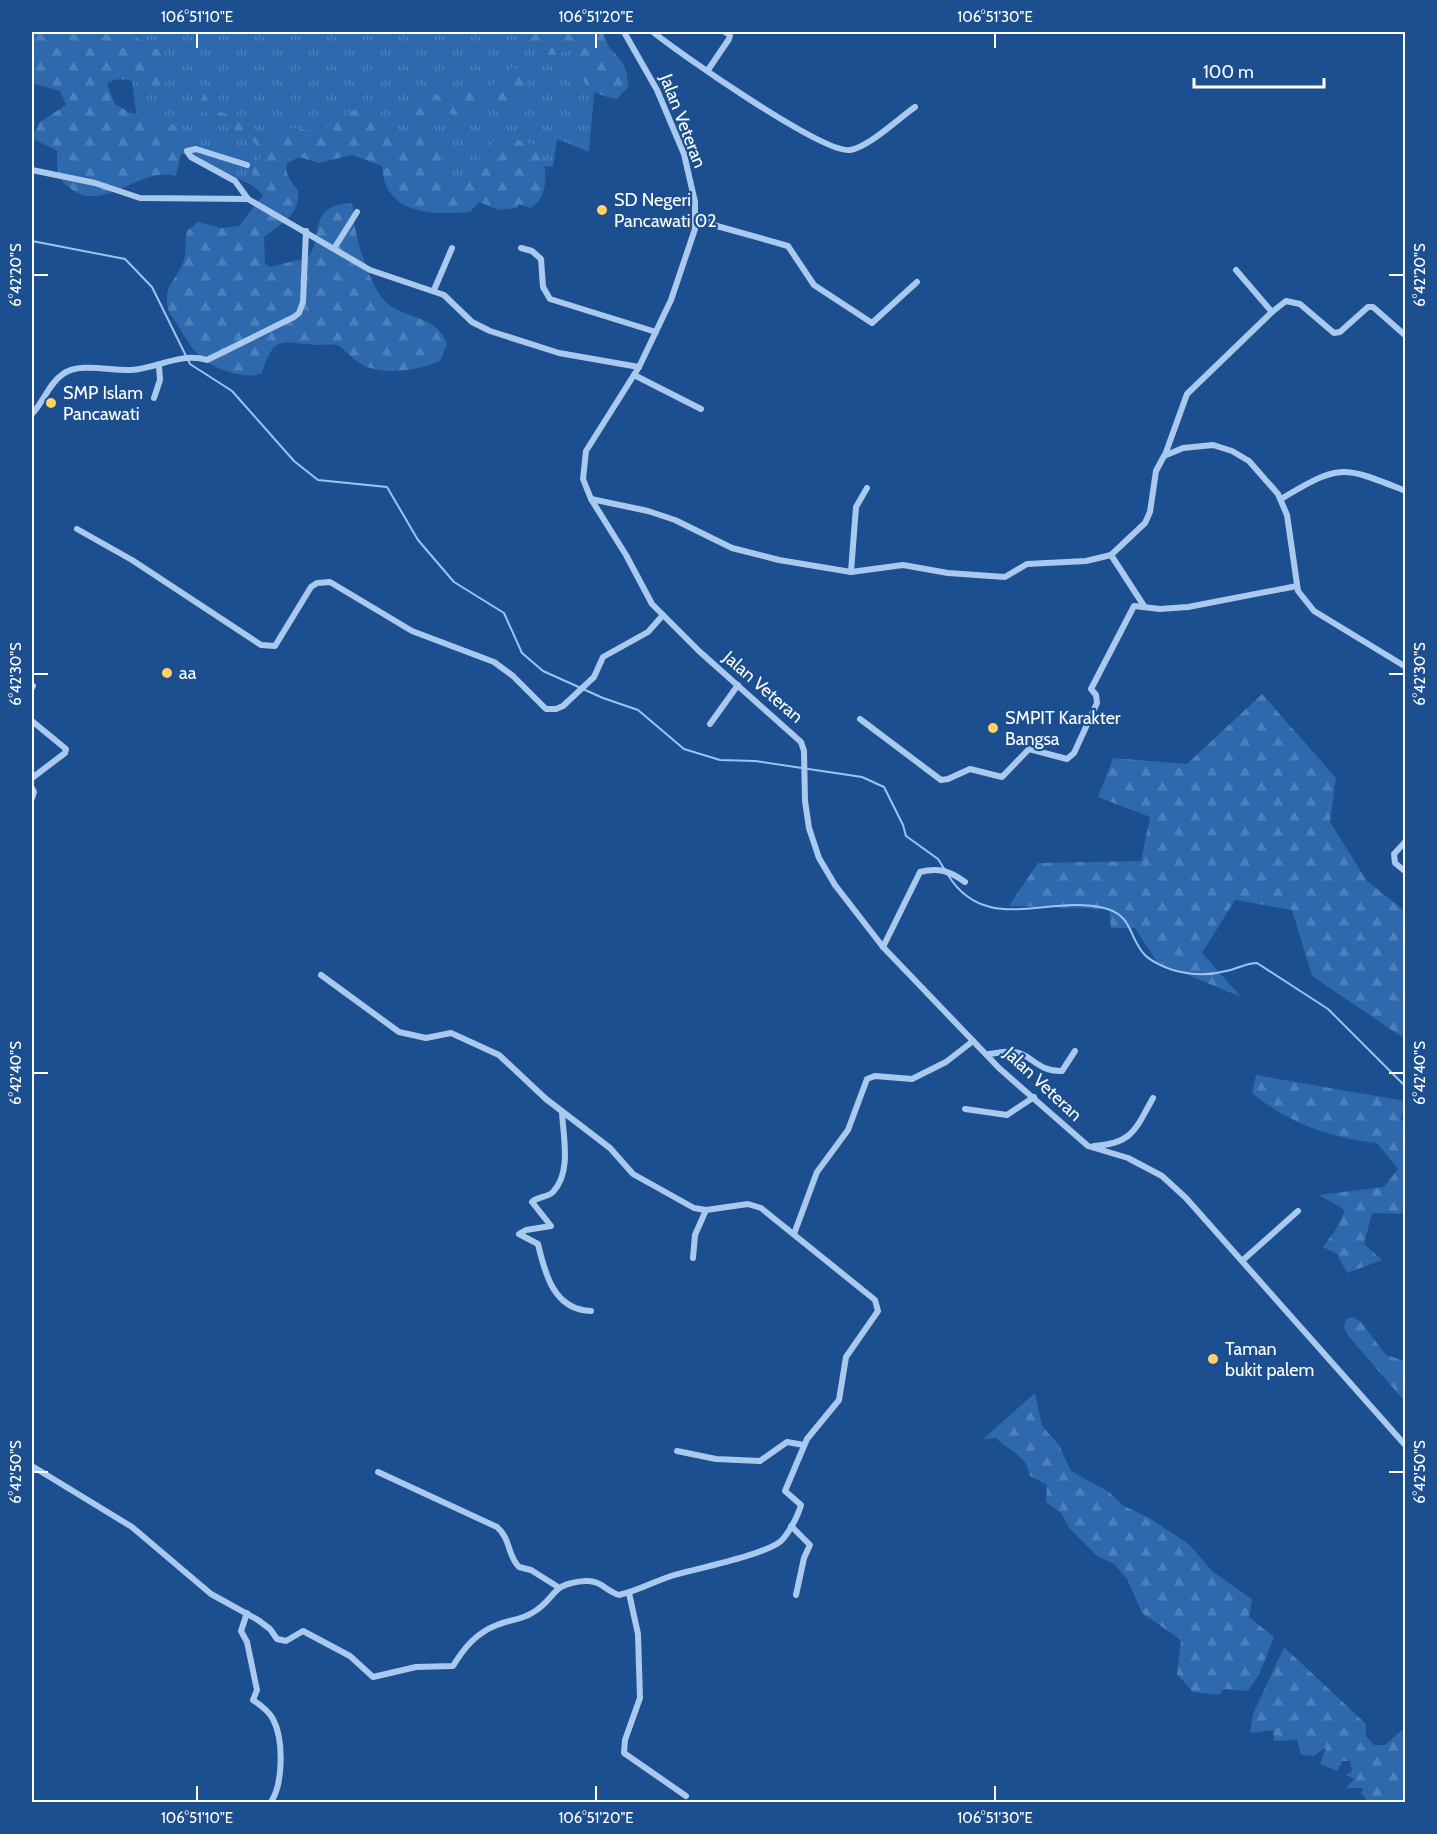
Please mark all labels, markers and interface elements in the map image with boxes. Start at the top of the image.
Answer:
text: 106°51'10"E [161,8,233,26]
text: 106°51'20"E [558,8,634,26]
text: 106°51'30"E [957,8,1033,26]
scale bar [1194,51,1324,89]
text: 100 m [1203,61,1254,83]
street label: Jalan Veteran [655,70,711,171]
place label: SD Negeri Pancawati 02 [614,189,717,232]
marker: SD Negeri Pancawati 02 [595,203,609,217]
text: 6°42'20"S [7,243,25,307]
text: 6°42'20"S [1411,243,1429,307]
place label: SMP Islam Pancawati [63,382,143,425]
marker: SMP Islam Pancawati [44,396,58,410]
text: 6°42'30"S [7,642,25,706]
text: 6°42'30"S [1411,642,1429,706]
street label: Jalan Veteran [718,646,807,728]
place label: aa [179,662,197,684]
marker: aa [160,666,174,680]
place label: SMPIT Karakter Bangsa [1005,707,1121,750]
marker: SMPIT Karakter Bangsa [986,721,1000,735]
text: 6°42'40"S [7,1041,25,1105]
text: 6°42'40"S [1411,1041,1429,1105]
street label: Jalan Veteran [999,1042,1087,1126]
place label: Taman bukit palem [1225,1338,1314,1381]
marker: Taman bukit palem [1206,1352,1220,1366]
text: 6°42'50"S [7,1440,25,1504]
text: 6°42'50"S [1411,1440,1429,1504]
text: 106°51'10"E [161,1809,233,1827]
text: 106°51'20"E [558,1809,634,1827]
text: 106°51'30"E [957,1809,1033,1827]

